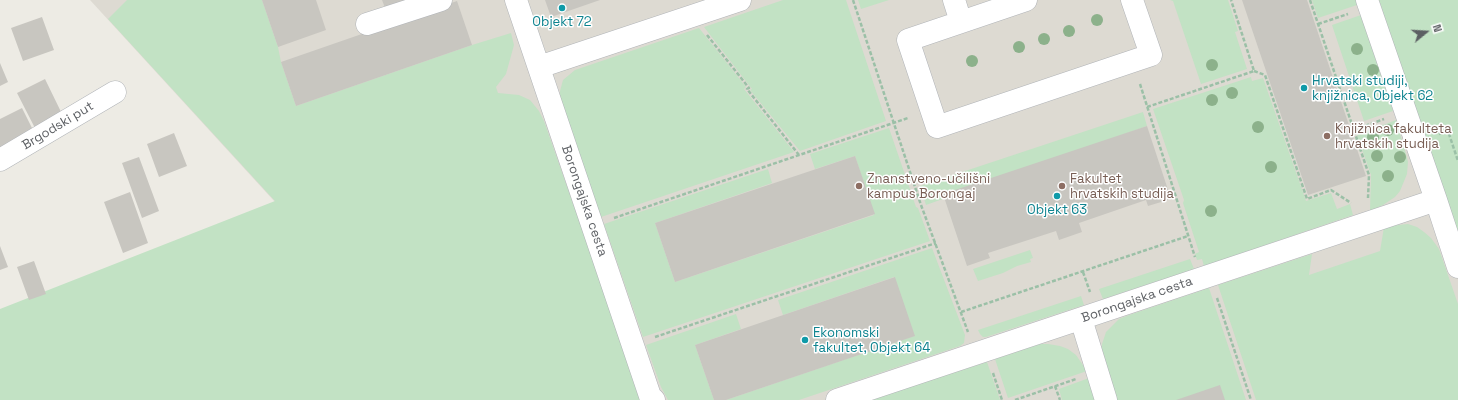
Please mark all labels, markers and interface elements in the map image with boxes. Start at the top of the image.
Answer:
marker: Objekt 72 [557,3,567,13]
north arrow [1406,12,1446,52]
place label: Objekt 72 [532,14,592,30]
text: N [1430,23,1445,34]
place label: Hrvatski studiji, knjižnica, Objekt 62 [1312,73,1433,104]
marker: Hrvatski studiji, knjižnica, Objekt 62 [1299,83,1309,93]
street label: Brgodski put [19,99,97,153]
place label: Knjižnica fakulteta hrvatskih studija [1335,121,1452,152]
marker: Knjižnica fakulteta hrvatskih studija [1322,131,1332,141]
street label: Borongajska cesta [558,143,610,259]
place label: Znanstveno-učilišni kampus Borongaj [867,171,990,202]
place label: Fakultet hrvatskih studija [1070,171,1174,202]
marker: Znanstveno-učilišni kampus Borongaj [854,181,864,191]
marker: Fakultet hrvatskih studija [1057,181,1067,191]
marker: Objekt 63 [1052,191,1062,201]
place label: Objekt 63 [1027,202,1087,218]
street label: Borongajska cesta [1079,274,1195,326]
place label: Ekonomski fakultet, Objekt 64 [813,325,930,356]
marker: Ekonomski fakultet, Objekt 64 [800,335,810,345]

